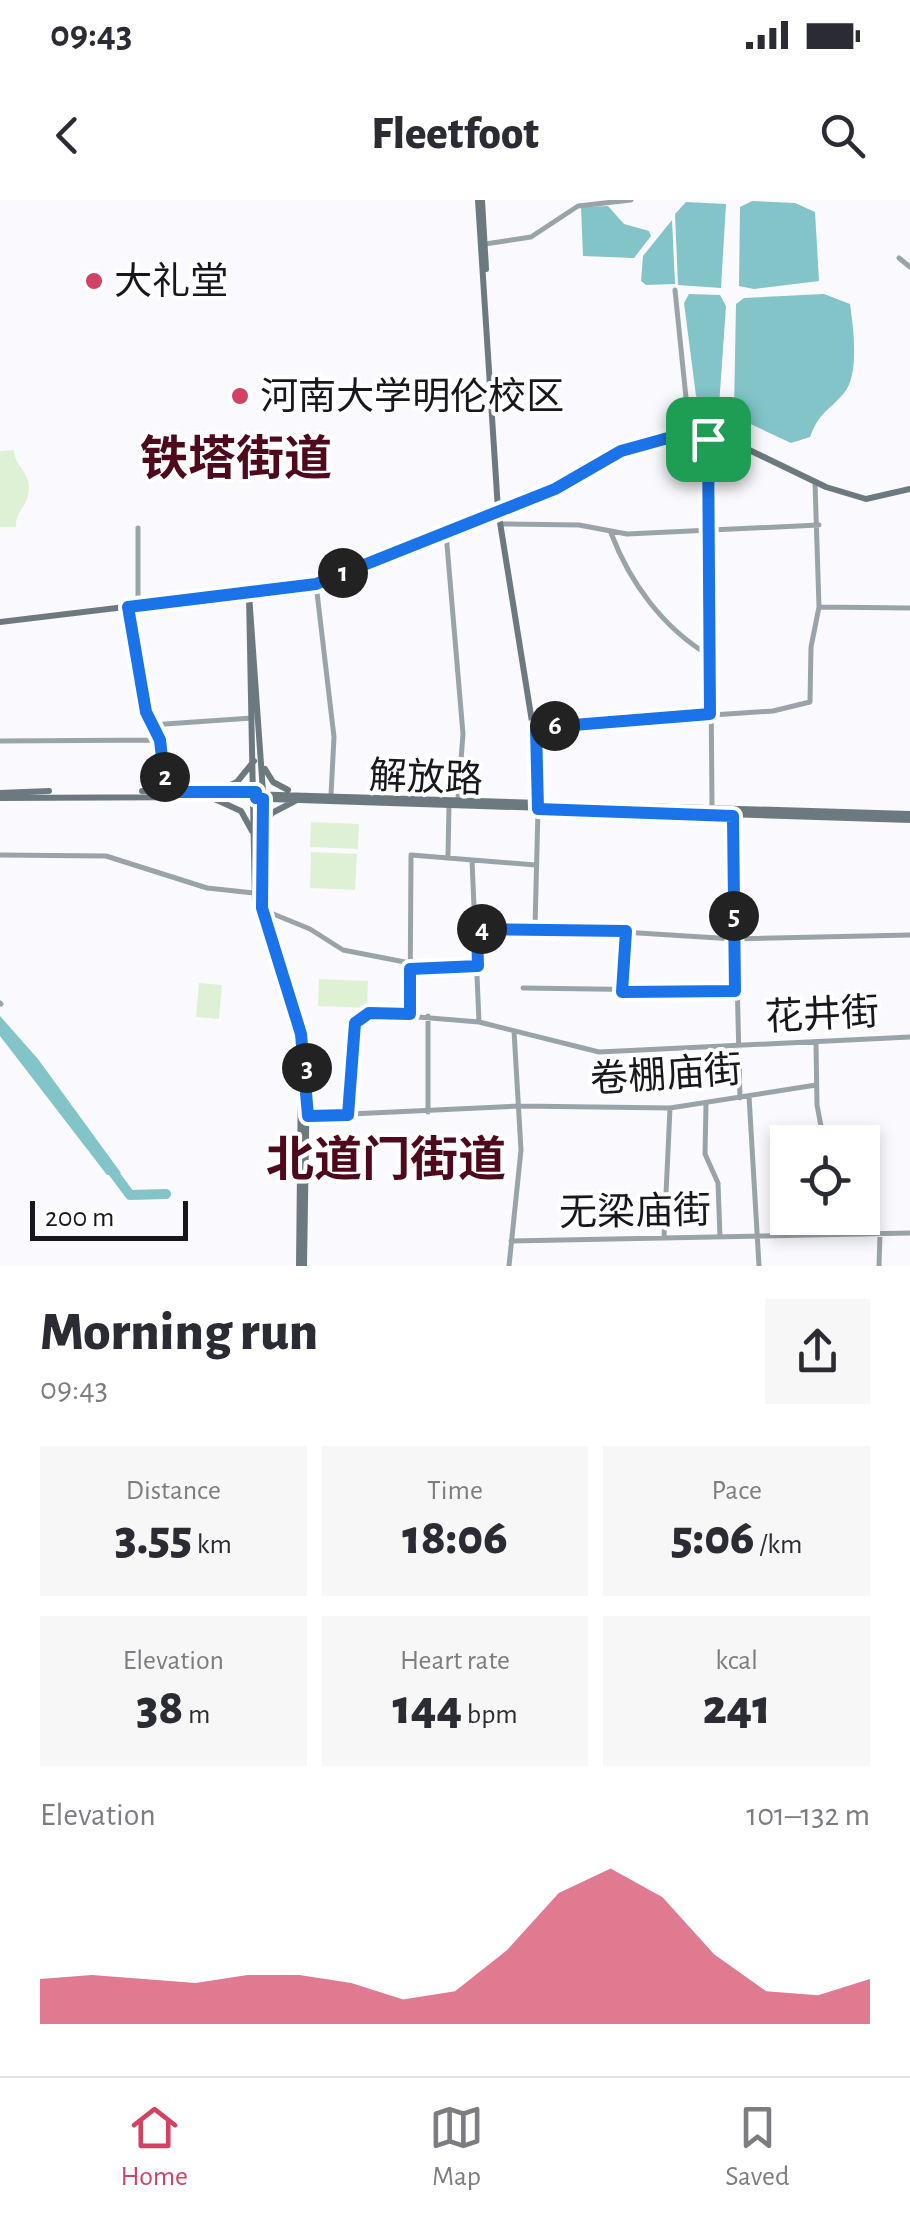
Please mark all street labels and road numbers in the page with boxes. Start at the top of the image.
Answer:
street label: 解放路 [368,756,484,800]
street label: 花井街 [764,992,880,1038]
street label: 卷棚庙街 [589,1049,743,1100]
street label: 无梁庙街 [559,1191,711,1233]

